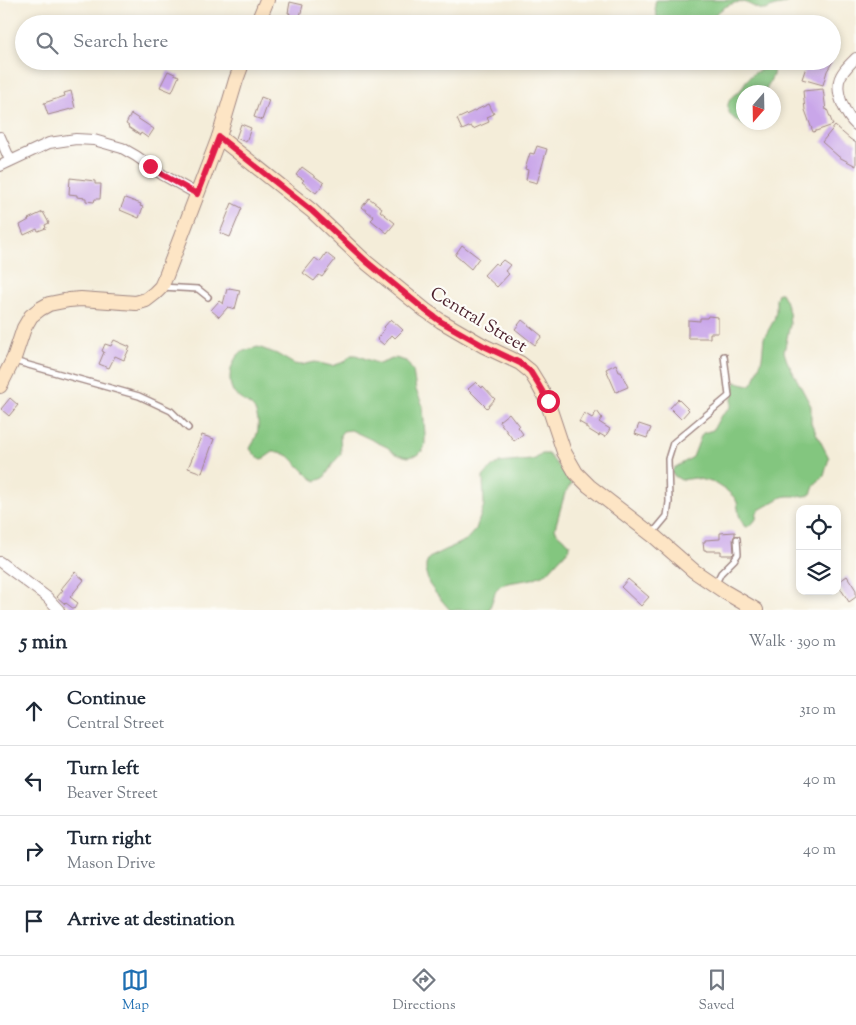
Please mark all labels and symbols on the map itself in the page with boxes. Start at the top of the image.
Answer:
north arrow [736,85,781,130]
route end [139,155,162,178]
street label: Central Street [424,281,532,360]
route start [537,390,560,413]

